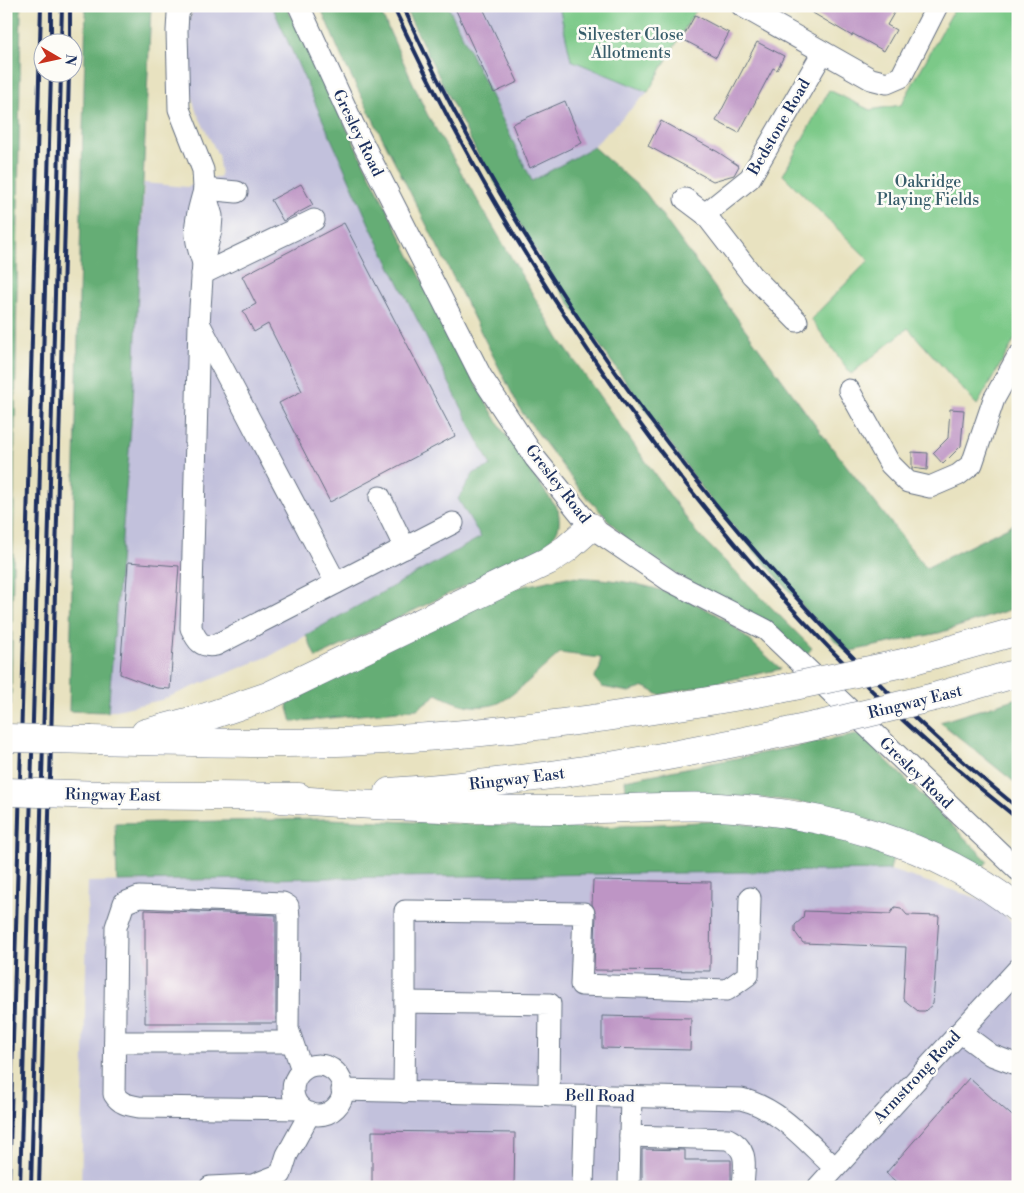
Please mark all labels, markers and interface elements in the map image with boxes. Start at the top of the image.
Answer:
park label: Silvester Close Allotments [578,25,684,63]
north arrow [32,32,82,82]
text: N [60,53,80,67]
street label: Bedstone Road [743,75,815,180]
street label: Gresley Road [328,86,388,180]
park label: Oakridge Playing Fields [877,172,979,210]
street label: Gresley Road [521,441,595,527]
street label: Ringway East [866,681,964,723]
street label: Gresley Road [875,733,957,813]
street label: Ringway East [468,763,566,795]
street label: Ringway East [65,784,162,806]
street label: Armstrong Road [868,1027,965,1128]
street label: Bell Road [564,1085,635,1107]

